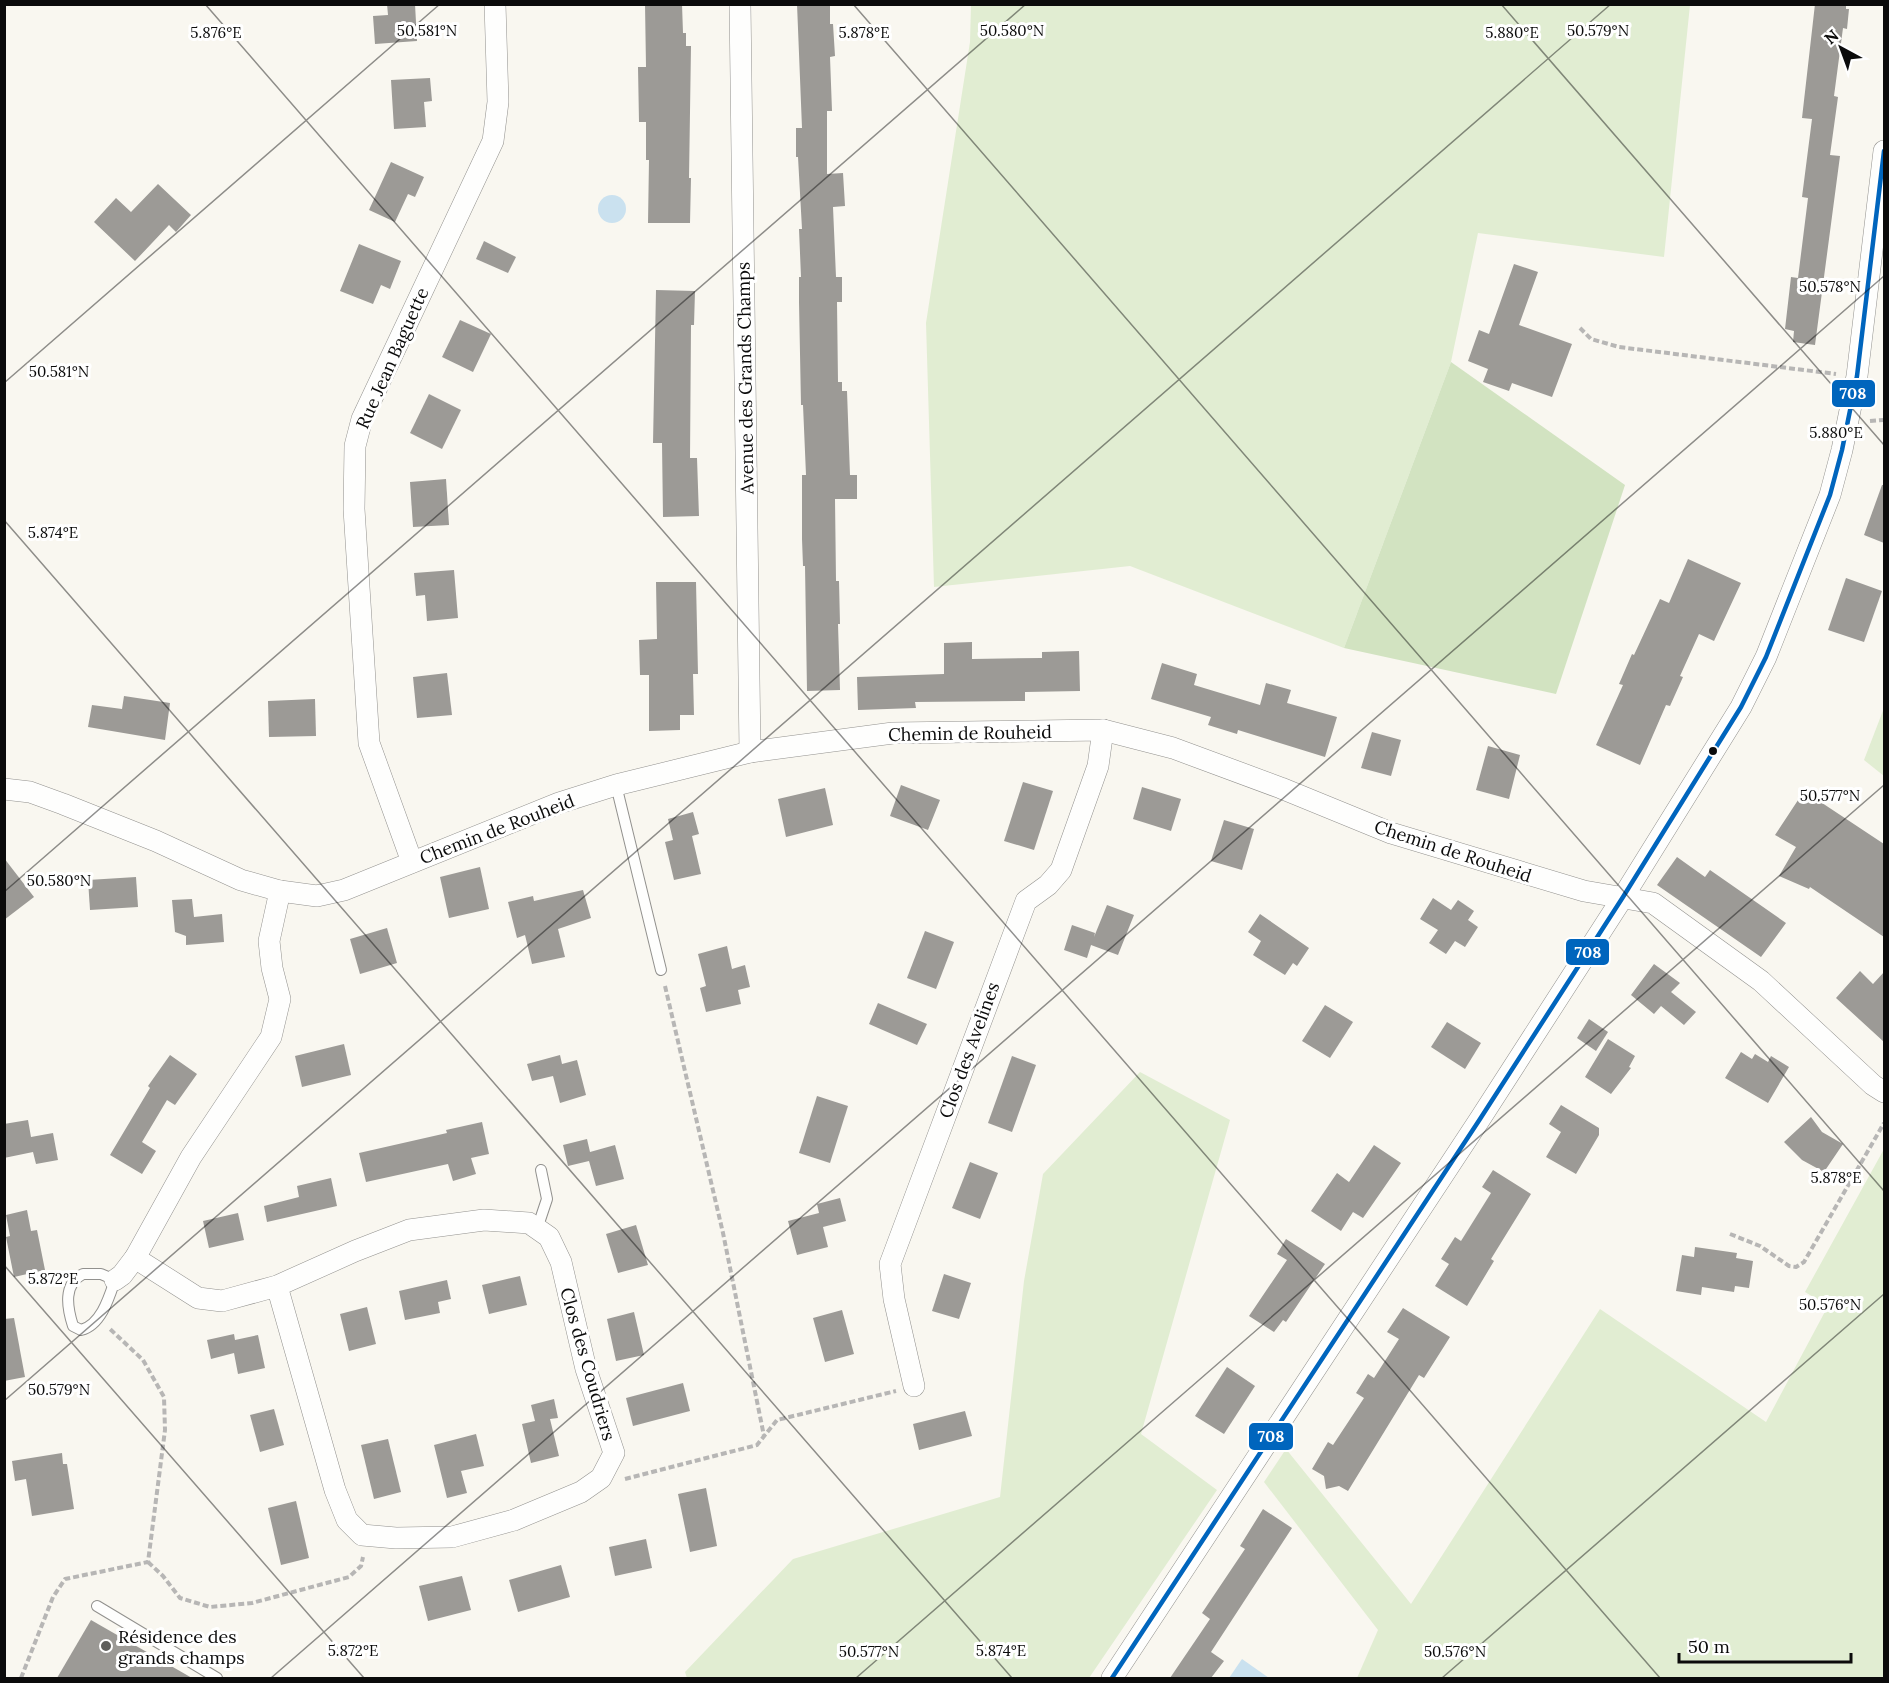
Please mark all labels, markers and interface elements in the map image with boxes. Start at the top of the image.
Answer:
north arrow [1811,18,1871,78]
text: 50.581°N [397,21,457,40]
text: 50.580°N [980,21,1044,40]
text: 50.579°N [1567,21,1629,40]
text: 5.876°E [190,23,242,42]
text: 5.878°E [838,23,890,42]
text: 5.880°E [1485,23,1539,42]
text: N [1820,25,1842,48]
street label: Avenue des Grands Champs [731,261,759,496]
text: 50.578°N [1799,277,1861,296]
street label: Rue Jean Baguette [351,284,434,432]
text: 50.581°N [29,362,89,381]
line badge: 708 [1831,379,1876,408]
text: 708 [1840,383,1866,403]
text: 5.880°E [1809,423,1863,442]
text: 5.874°E [28,523,78,542]
street label: Chemin de Rouheid [888,720,1052,746]
unlabelled marker [1707,745,1719,757]
text: 50.577°N [1800,786,1860,805]
street label: Chemin de Rouheid [416,789,578,869]
street label: Chemin de Rouheid [1371,815,1535,887]
text: 50.580°N [27,871,91,890]
line badge: 708 [1565,938,1610,966]
text: 708 [1575,942,1601,962]
street label: Clos des Avelines [934,979,1004,1121]
text: 5.878°E [1810,1168,1862,1187]
text: 5.872°E [28,1269,78,1288]
street label: Clos des Coudriers [555,1285,621,1443]
text: 50.576°N [1799,1295,1861,1314]
text: 50.579°N [28,1380,90,1399]
line badge: 708 [1248,1422,1294,1451]
text: 708 [1258,1426,1284,1446]
place label: Résidence des grands champs [118,1625,245,1669]
scale bar [1679,1626,1852,1664]
text: 50 m [1688,1635,1730,1658]
marker: Résidence des grands champs [99,1639,113,1653]
text: 5.872°E [328,1641,378,1660]
text: 5.874°E [976,1641,1026,1660]
text: 50.577°N [839,1642,899,1661]
text: 50.576°N [1424,1642,1486,1661]

